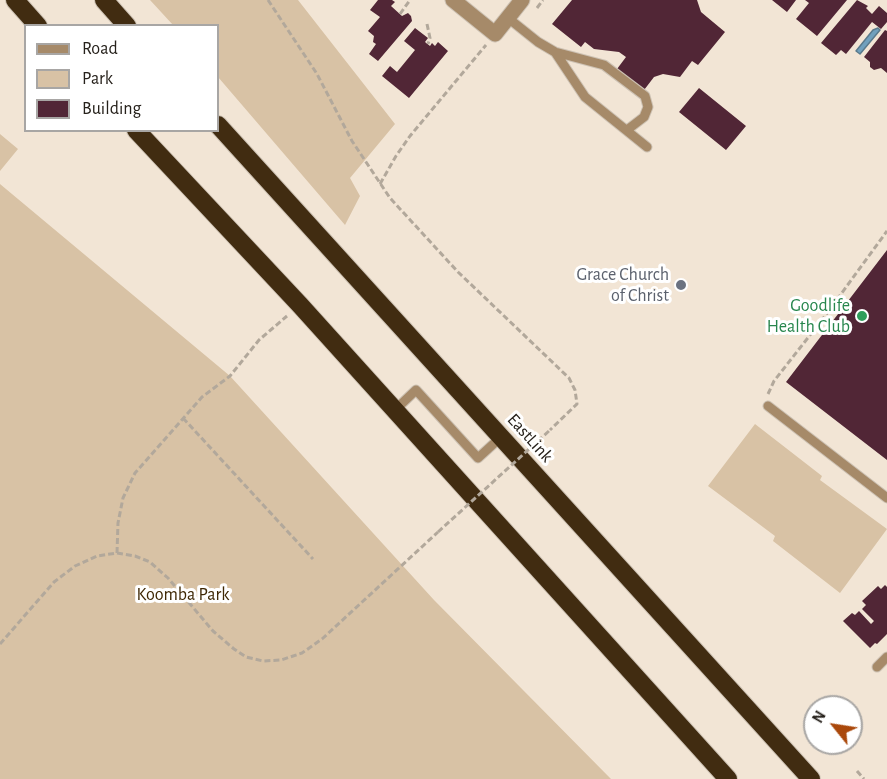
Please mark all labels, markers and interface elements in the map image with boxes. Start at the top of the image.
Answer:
legend [24,24,219,132]
text: Road [82,40,118,58]
text: Park [82,70,113,88]
text: Building [82,100,141,118]
place label: Grace Church of Christ [577,264,669,306]
marker: Grace Church of Christ [674,278,688,292]
place label: Goodlife Health Club [767,295,850,338]
marker: Goodlife Health Club [855,309,869,323]
street label: EastLink [503,409,557,467]
park label: Koomba Park [137,584,229,606]
north arrow [803,695,863,755]
text: N [809,708,829,726]

